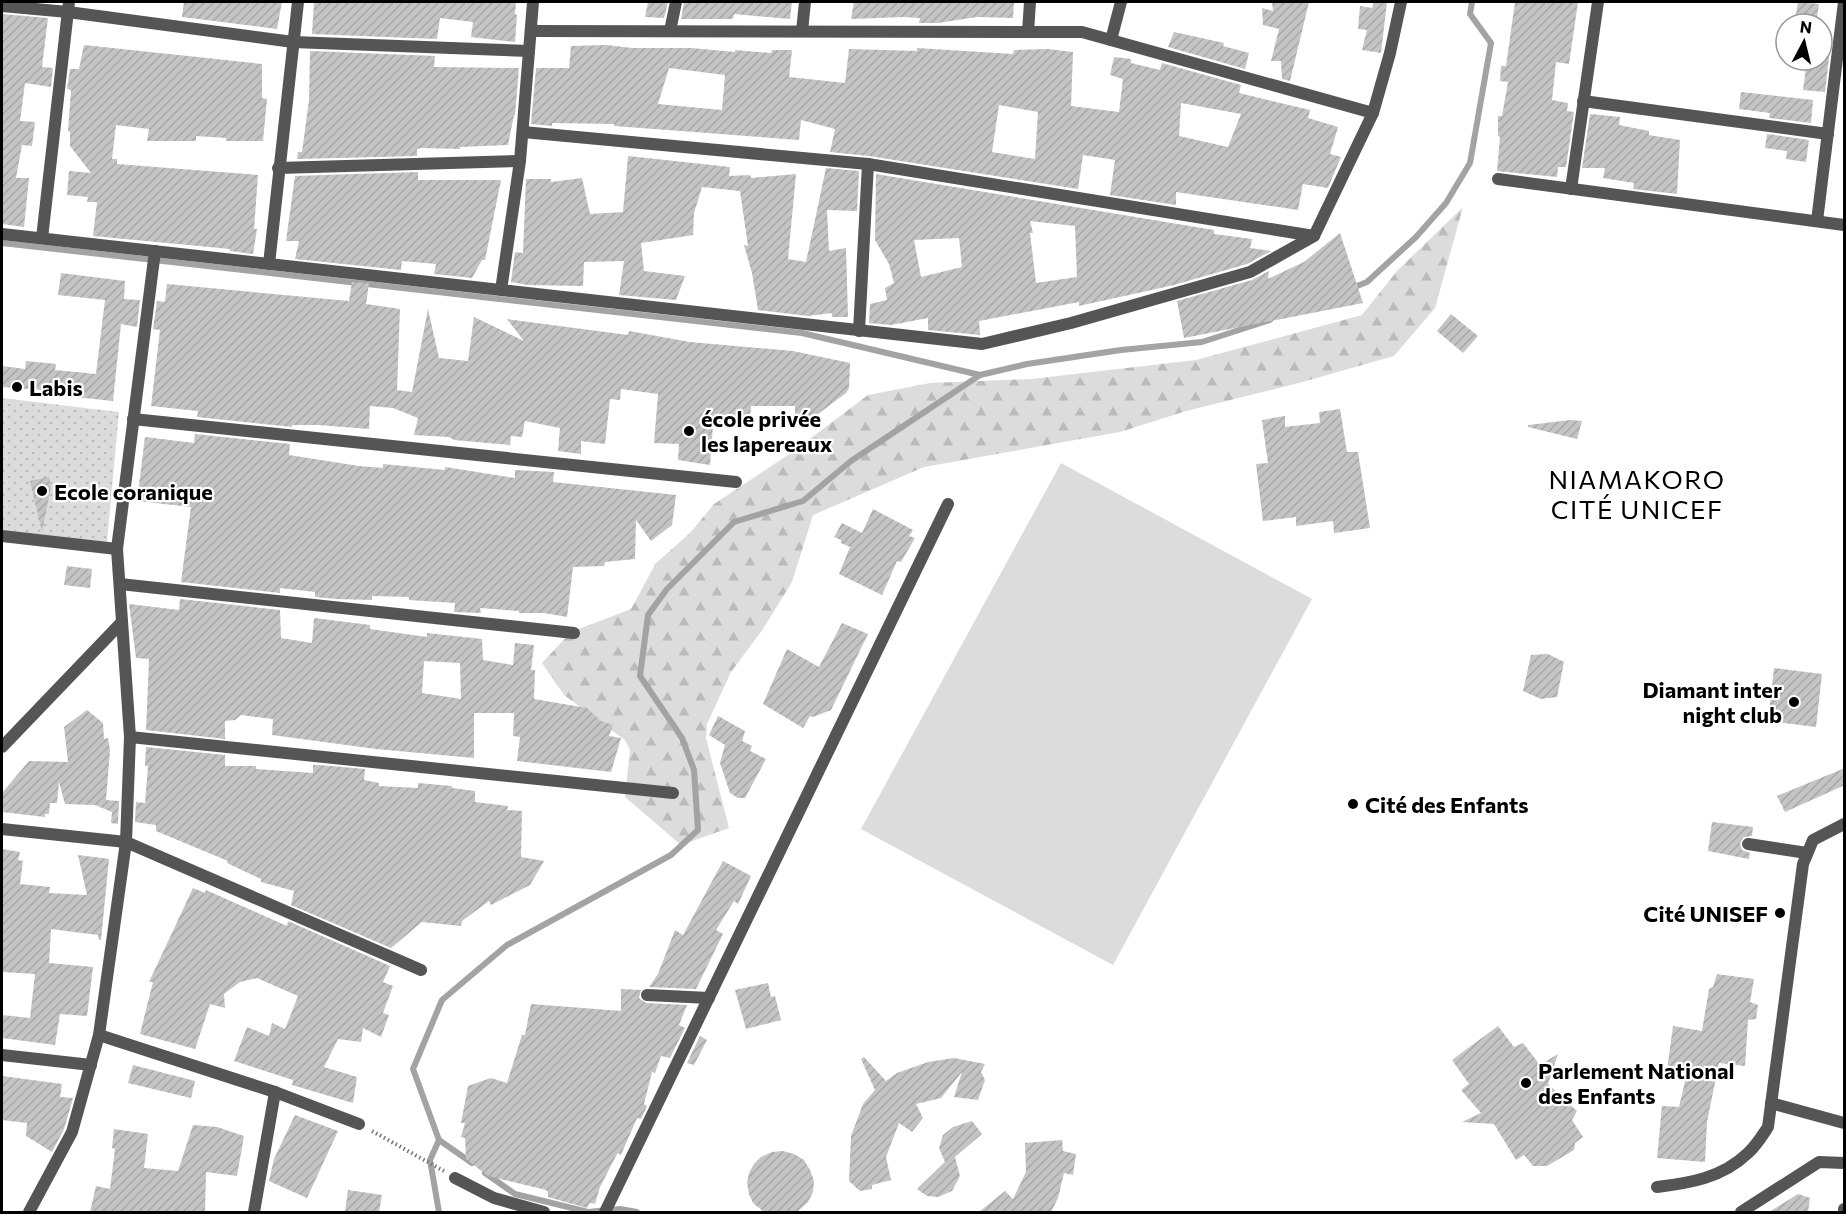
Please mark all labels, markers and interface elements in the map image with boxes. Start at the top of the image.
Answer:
north arrow [1774,12,1834,72]
text: N [1799,16,1813,37]
place label: Labis [29,374,83,401]
marker: Labis [10,380,24,394]
place label: école privée les lapereaux [701,405,833,457]
marker: école privée les lapereaux [682,424,696,438]
district label: NIAMAKORO CITÉ UNICEF [1548,463,1726,524]
place label: Ecole coranique [54,478,213,505]
marker: Ecole coranique [35,484,49,498]
place label: Diamant inter night club [1642,676,1782,728]
marker: Diamant inter night club [1787,695,1801,709]
place label: Cité des Enfants [1365,791,1529,818]
marker: Cité des Enfants [1346,797,1360,811]
place label: Cité UNISEF [1643,900,1768,927]
marker: Cité UNISEF [1773,906,1787,920]
place label: Parlement National des Enfants [1538,1057,1735,1109]
marker: Parlement National des Enfants [1519,1076,1533,1090]

